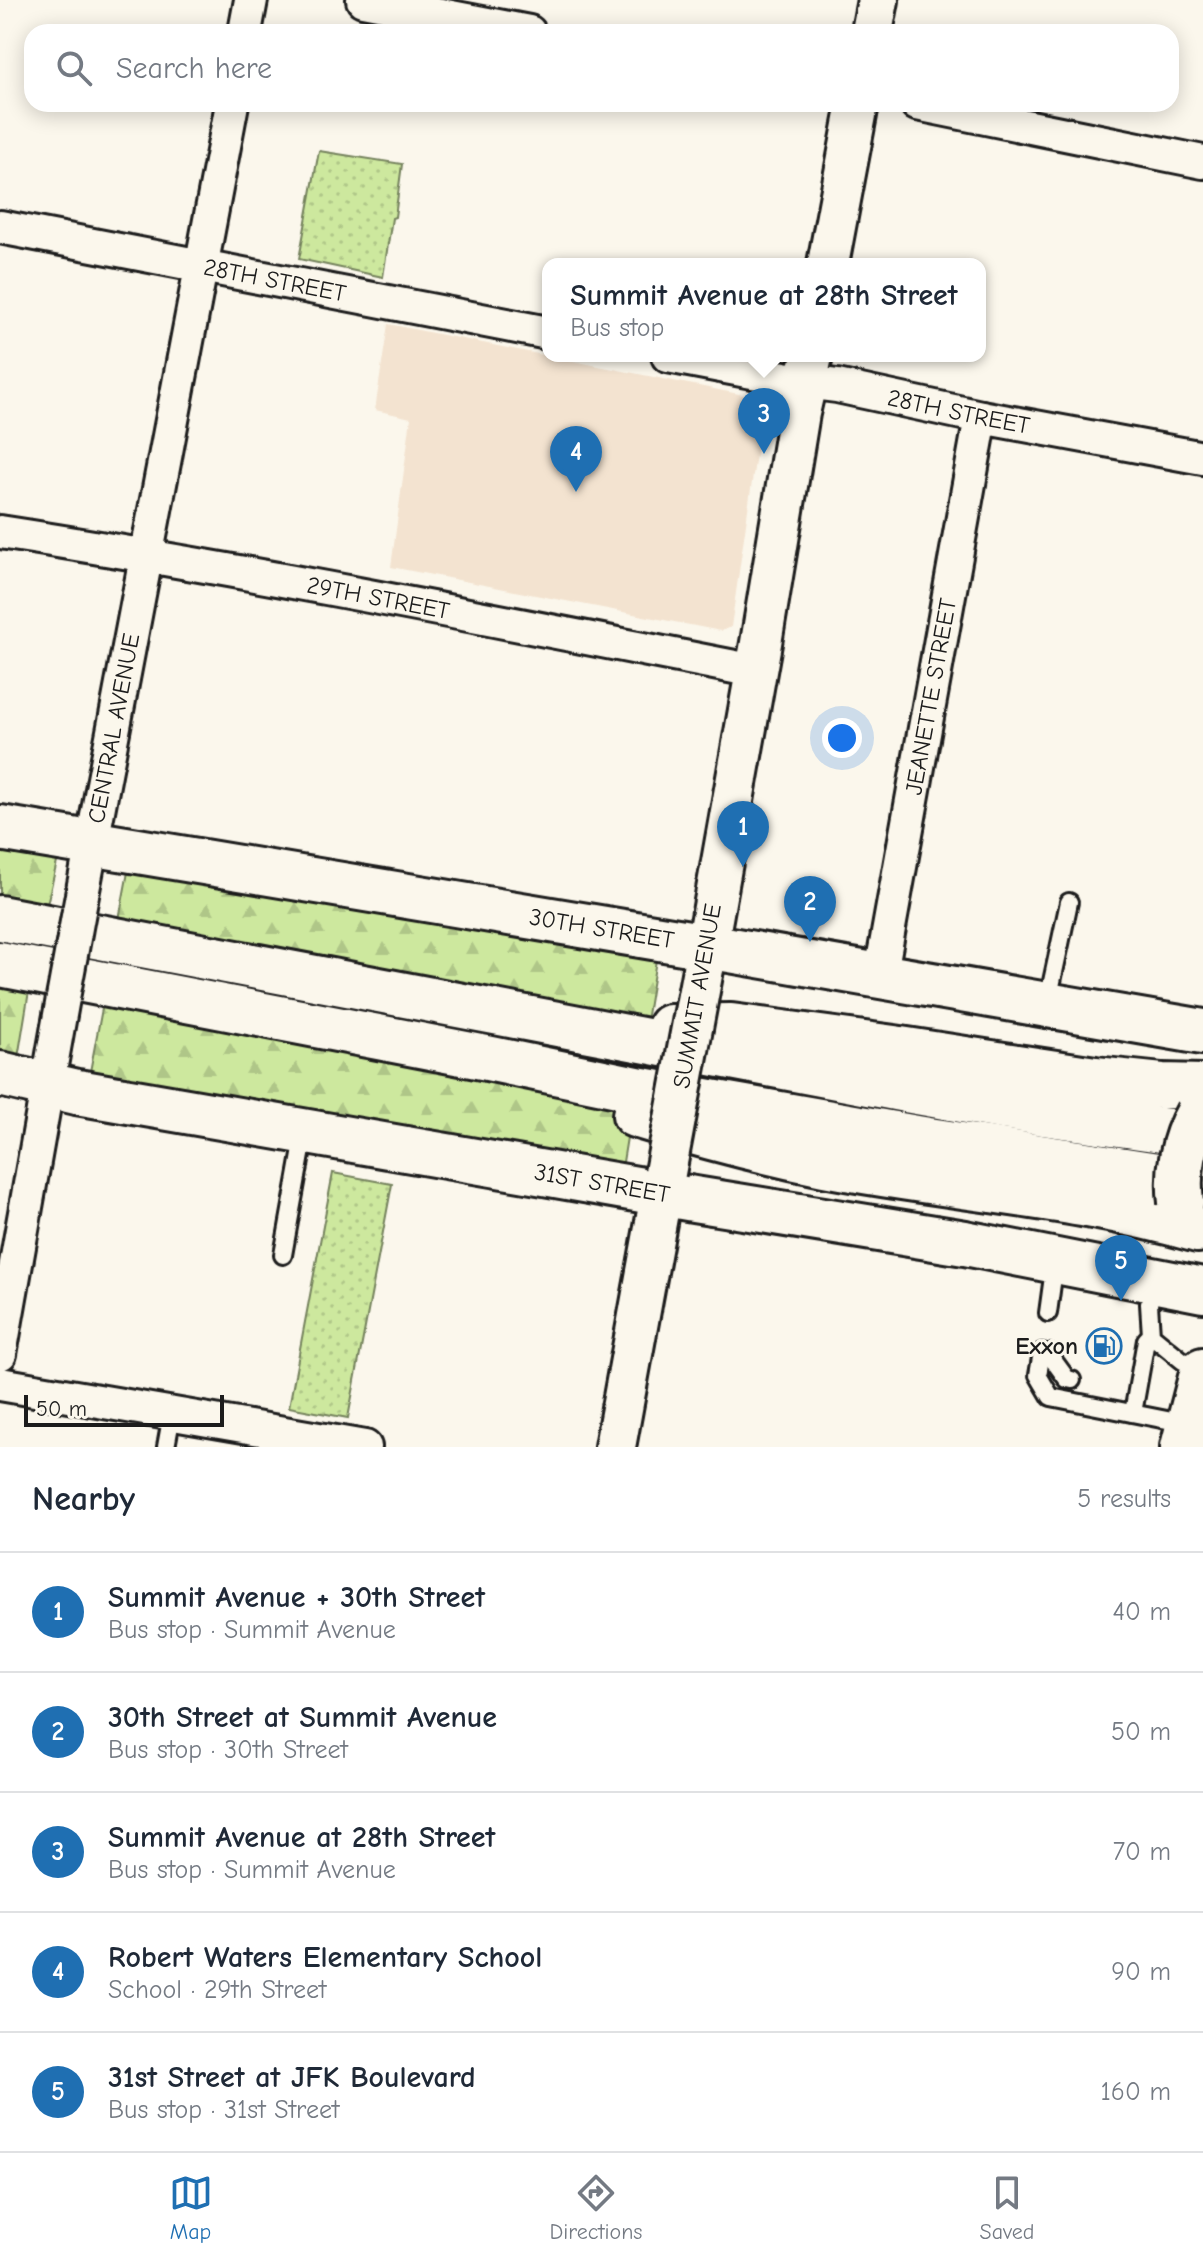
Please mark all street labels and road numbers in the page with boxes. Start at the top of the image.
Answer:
street label: 28TH STREET [201,253,349,308]
street label: 28TH STREET [885,383,1032,440]
street label: 29TH STREET [305,571,453,625]
street label: JEANETTE STREET [899,595,962,797]
street label: CENTRAL AVENUE [82,631,145,826]
street label: SUMMIT AVENUE [667,901,727,1091]
street label: 30TH STREET [527,903,677,954]
street label: 31ST STREET [532,1158,672,1209]

